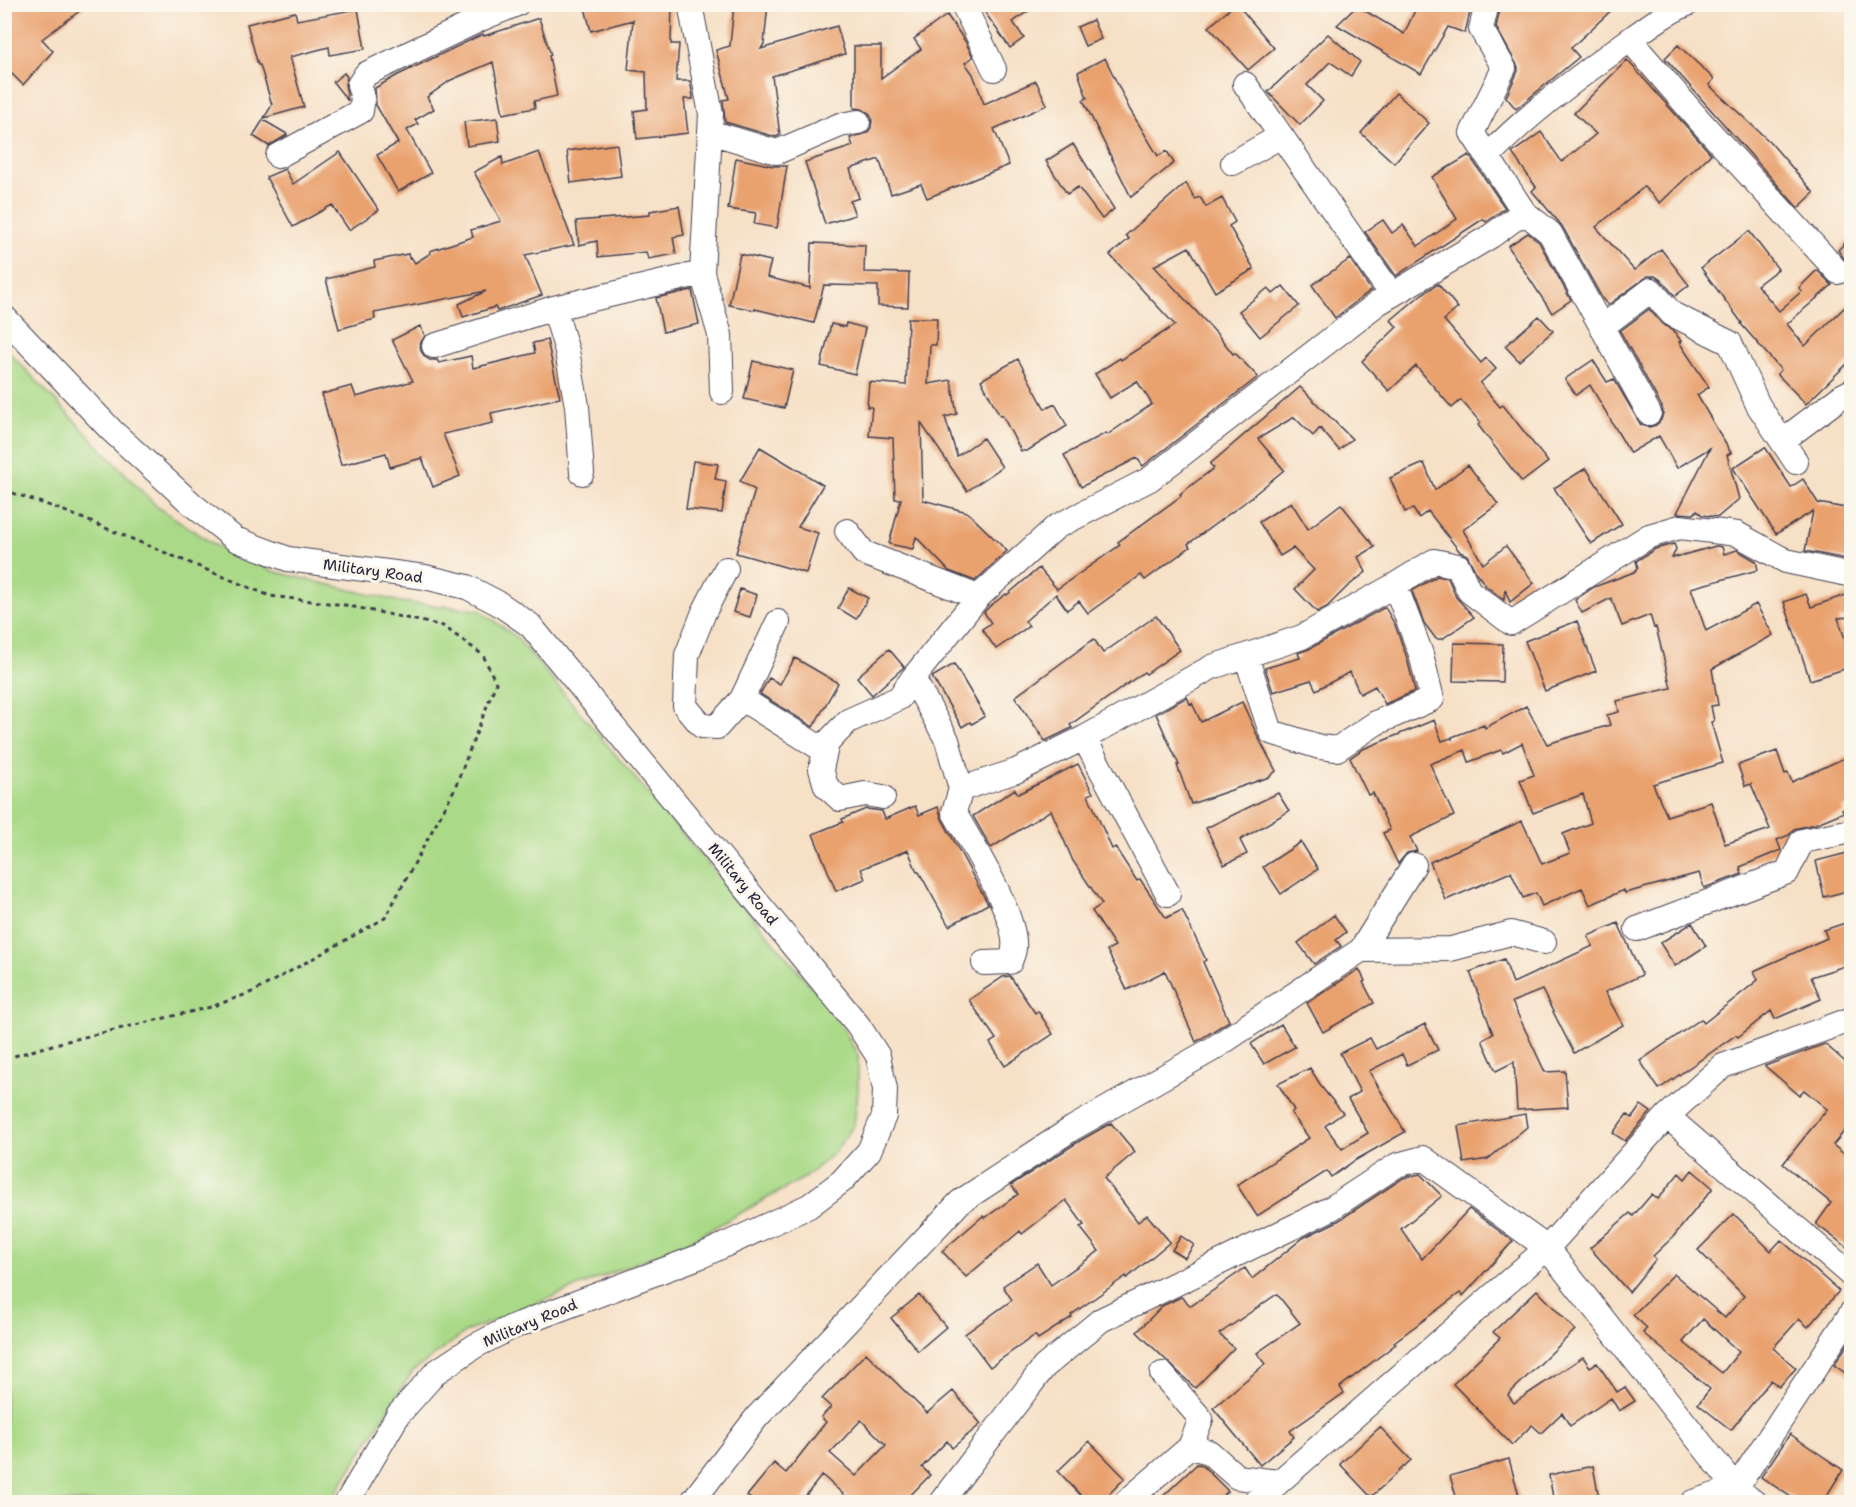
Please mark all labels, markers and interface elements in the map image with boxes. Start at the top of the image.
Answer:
street label: Military Road [322,554,425,588]
street label: Military Road [704,839,783,930]
street label: Military Road [480,1294,581,1352]

